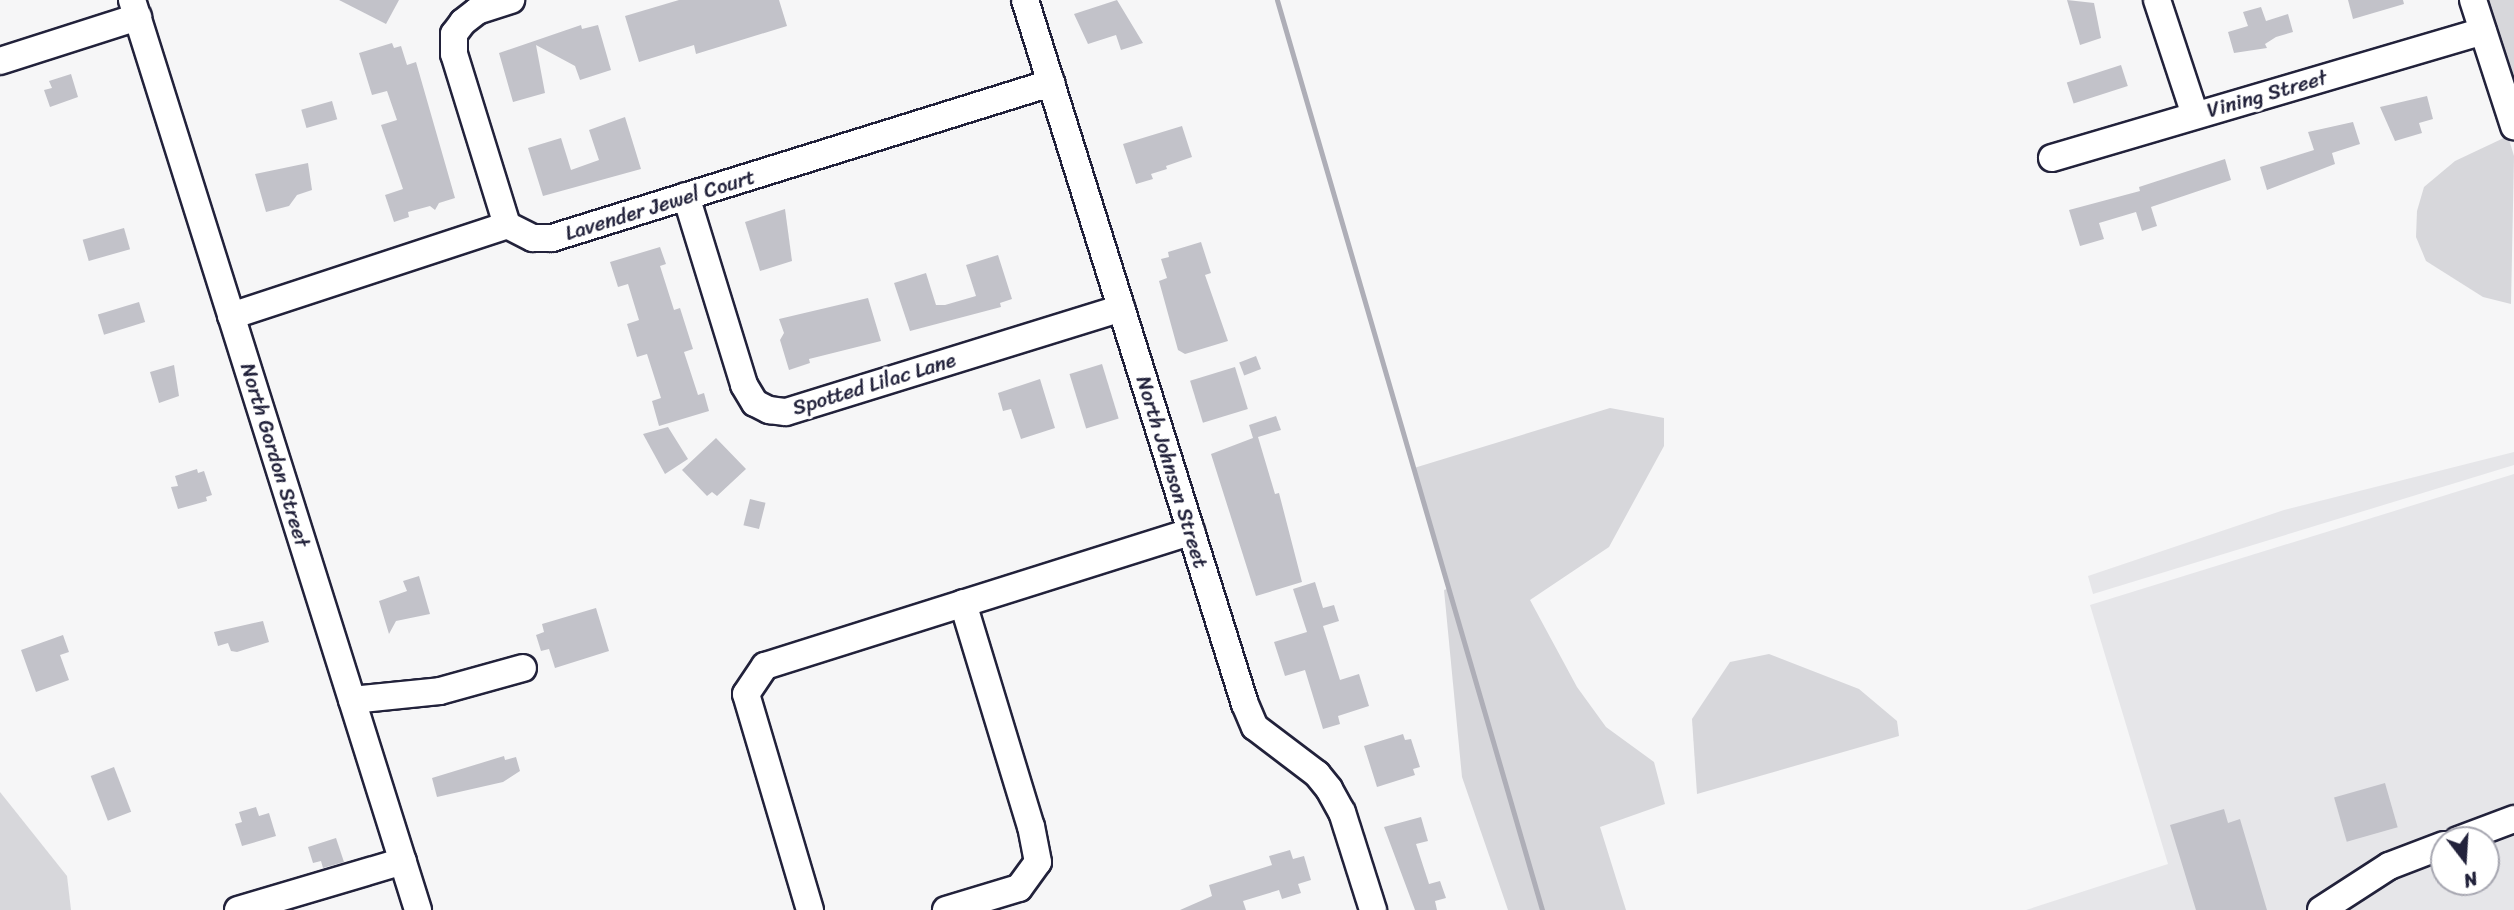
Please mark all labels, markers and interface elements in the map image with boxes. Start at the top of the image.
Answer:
street label: Vining Street [2204,65,2330,123]
street label: Lavender Jewel Court [562,164,758,246]
street label: Spotted Lilac Lane [789,347,959,421]
street label: North Gordon Street [235,360,315,550]
street label: North Johnson Street [1131,373,1213,571]
north arrow [2430,826,2500,896]
text: N [2460,862,2482,897]

